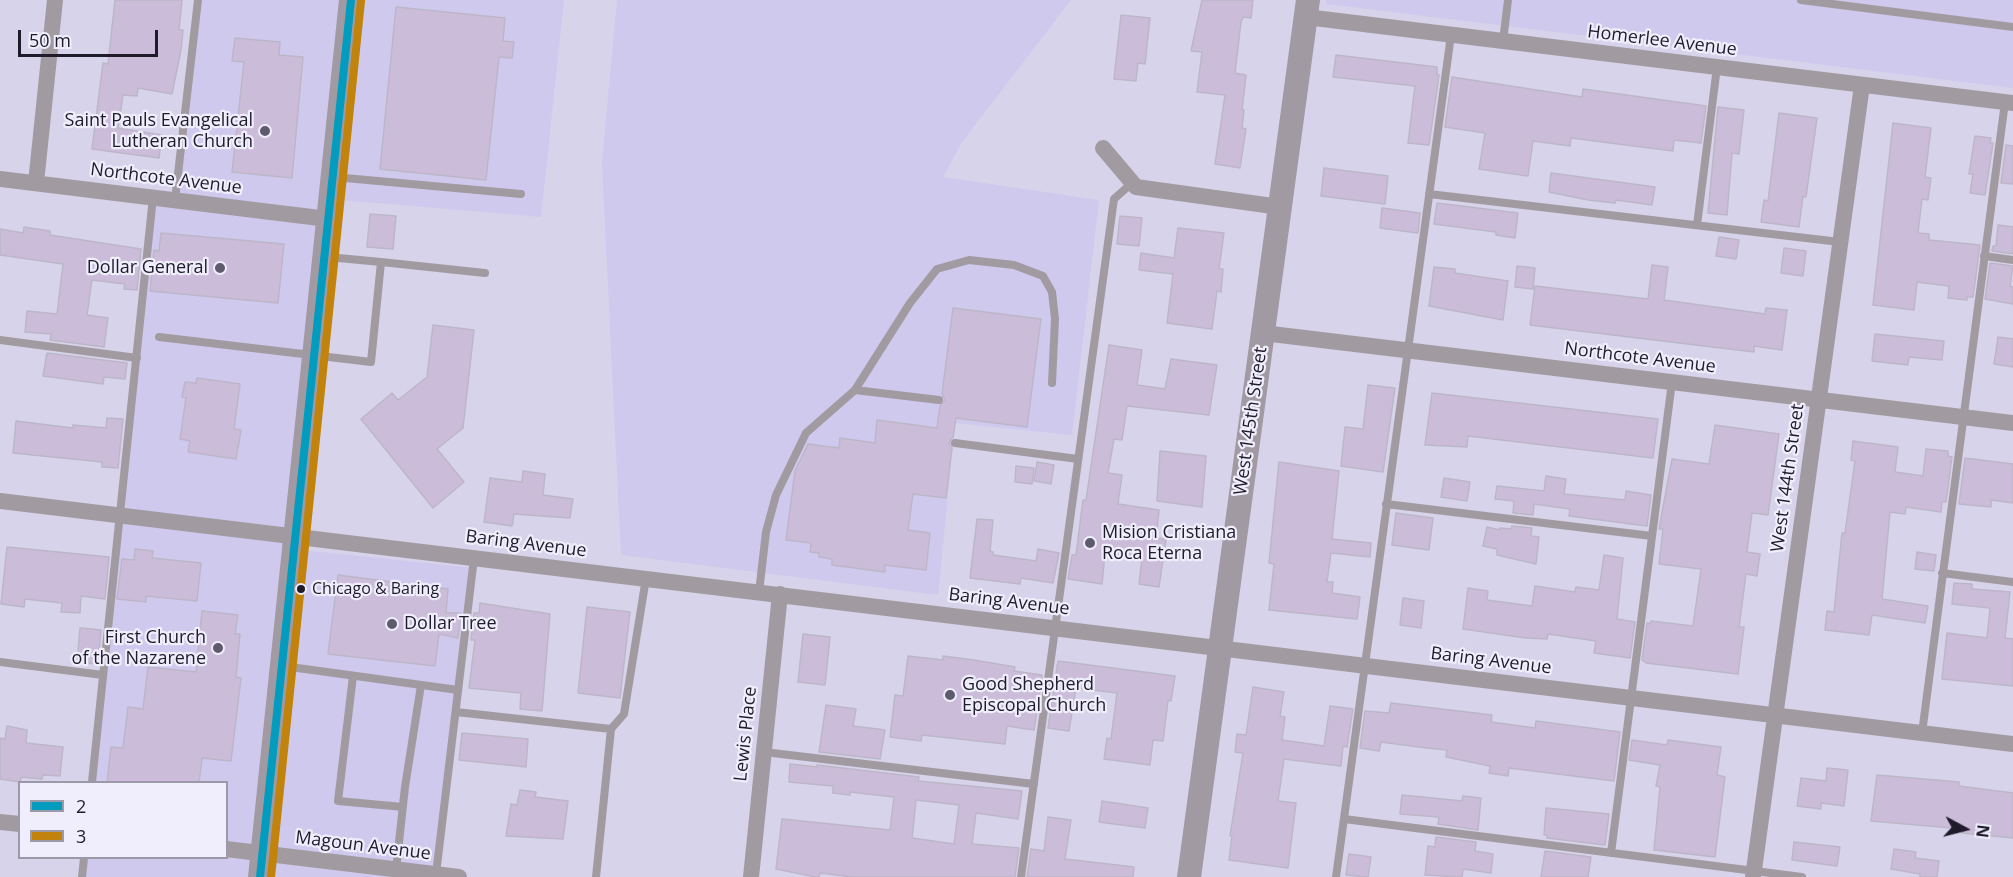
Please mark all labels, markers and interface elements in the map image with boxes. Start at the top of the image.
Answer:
scale bar [21,18,160,56]
street label: Homerlee Avenue [1586,21,1738,61]
text: 50 m [29,28,71,52]
place label: Saint Pauls Evangelical Lutheran Church [65,110,253,152]
marker: Saint Pauls Evangelical Lutheran Church [258,124,272,138]
street label: Northcote Avenue [89,159,243,199]
place label: Dollar General [87,257,208,279]
marker: Dollar General [213,261,227,275]
street label: Northcote Avenue [1563,338,1717,378]
street label: West 145th Street [1230,345,1272,497]
street label: West 144th Street [1767,402,1809,554]
place label: Mision Cristiana Roca Eterna [1102,522,1236,564]
street label: Baring Avenue [464,526,588,562]
marker: Mision Cristiana Roca Eterna [1083,536,1097,550]
place label: Chicago & Baring [312,579,439,599]
marker: Chicago & Baring [295,583,307,595]
street label: Baring Avenue [947,584,1071,620]
place label: Dollar Tree [404,613,496,635]
marker: Dollar Tree [385,617,399,631]
place label: First Church of the Nazarene [72,627,206,670]
marker: First Church of the Nazarene [211,641,225,655]
street label: Baring Avenue [1429,643,1553,679]
place label: Good Shepherd Episcopal Church [962,674,1106,716]
street label: Lewis Place [730,685,762,783]
marker: Good Shepherd Episcopal Church [943,688,957,702]
legend [18,781,228,859]
text: 2 [76,794,86,818]
north arrow [1935,799,1995,859]
text: N [1971,823,1995,839]
text: 3 [76,824,86,848]
street label: Magoun Avenue [294,827,432,865]

